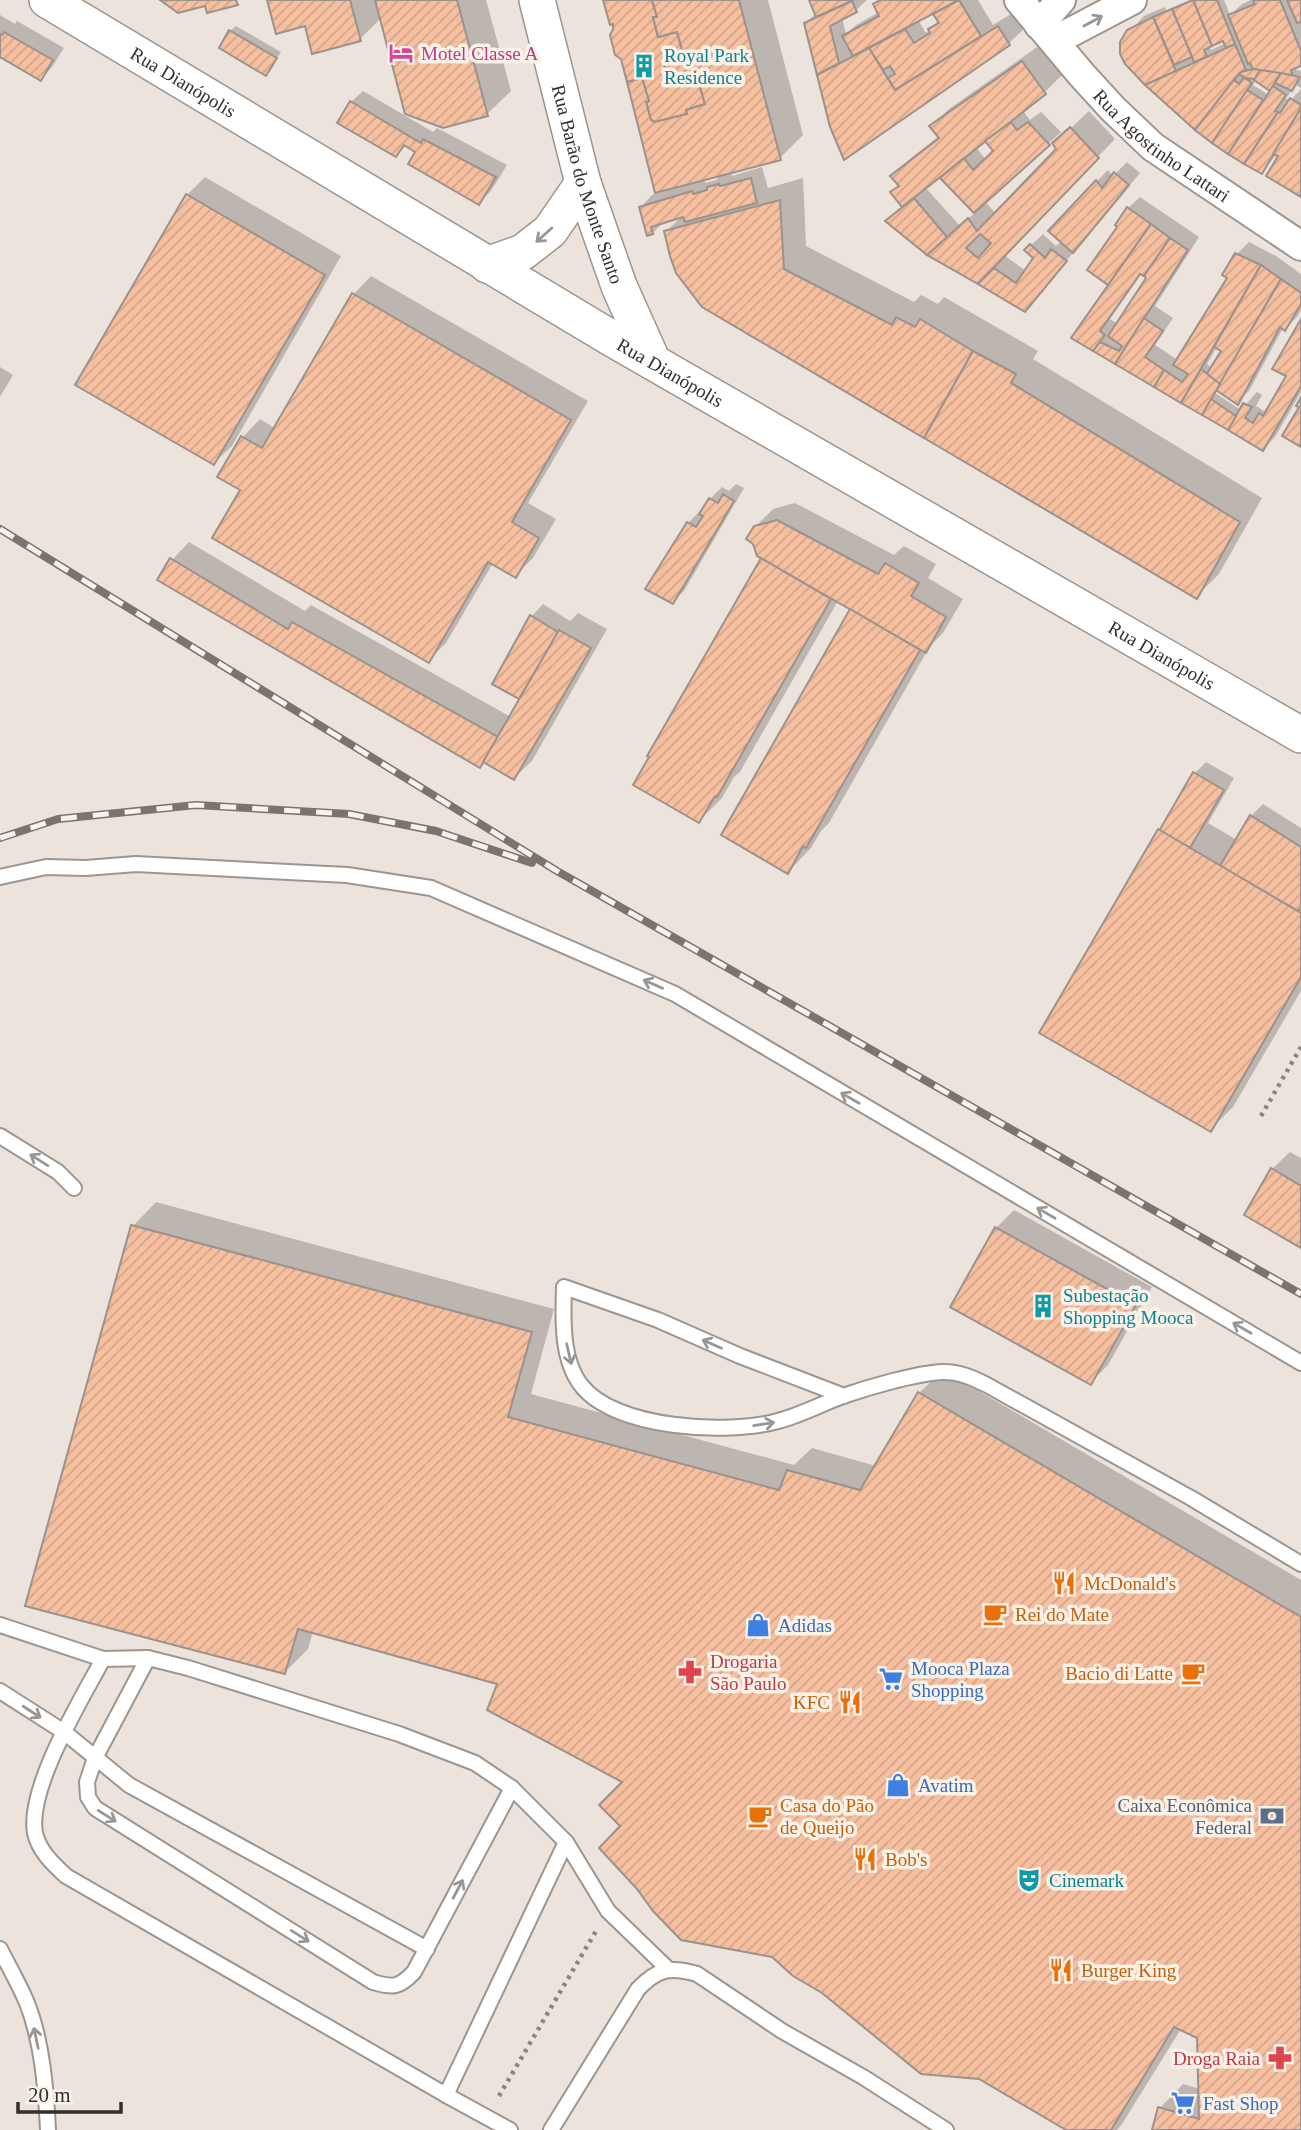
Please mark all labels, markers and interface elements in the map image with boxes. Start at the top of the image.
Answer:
one-way arrow [1082,13,1103,27]
hotel icon: Motel Classe A [387,39,415,67]
street label: Rua Dianópolis [127,43,239,122]
place label: Motel Classe A [421,43,538,64]
place label: Royal Park Residence [664,45,749,88]
building icon: Royal Park Residence [630,52,658,80]
street label: Rua Barão do Monte Santo [548,82,627,286]
street label: Rua Agostinho Lattari [1089,85,1234,206]
one-way arrow [535,227,553,243]
street label: Rua Dianópolis [613,334,727,411]
street label: Rua Dianópolis [1105,617,1218,694]
one-way arrow [643,977,664,990]
one-way arrow [840,1091,861,1104]
one-way arrow [29,1152,49,1166]
one-way arrow [1037,1206,1057,1220]
place label: Subestação Shopping Mooca [1063,1285,1194,1328]
building icon: Subestação Shopping Mooca [1029,1292,1057,1320]
one-way arrow [1233,1321,1253,1335]
one-way arrow [702,1337,724,1350]
one-way arrow [563,1342,576,1365]
one-way arrow [752,1417,775,1430]
restaurant icon: McDonald's [1050,1569,1078,1597]
place label: McDonald's [1084,1573,1176,1594]
cafe icon: Rei do Mate [981,1600,1009,1628]
place label: Rei do Mate [1015,1604,1109,1625]
shop icon: Adidas [744,1611,772,1639]
place label: Adidas [778,1615,832,1636]
place label: Drogaria São Paulo [710,1651,787,1694]
pharmacy icon: Drogaria São Paulo [676,1658,704,1686]
place label: Mooca Plaza Shopping [911,1658,1010,1701]
cafe icon: Bacio di Latte [1179,1659,1207,1687]
place label: Bacio di Latte [1065,1663,1173,1684]
supermarket icon: Mooca Plaza Shopping [877,1665,905,1693]
restaurant icon: KFC [836,1688,864,1716]
place label: KFC [793,1692,830,1713]
one-way arrow [22,1704,41,1719]
shop icon: Avatim [884,1771,912,1799]
place label: Avatim [918,1775,974,1796]
place label: Casa do Pão de Queijo [780,1795,874,1838]
place label: Caixa Econômica Federal [1117,1795,1253,1838]
cafe icon: Casa do Pão de Queijo [746,1802,774,1830]
bank icon: Caixa Econômica Federal [1258,1802,1286,1830]
one-way arrow [97,1809,117,1823]
restaurant icon: Bob's [851,1845,879,1873]
place label: Bob's [885,1849,928,1870]
theatre icon: Cinemark [1015,1866,1043,1894]
place label: Cinemark [1049,1870,1124,1891]
one-way arrow [452,1879,466,1900]
one-way arrow [290,1929,309,1944]
restaurant icon: Burger King [1047,1956,1075,1984]
place label: Burger King [1081,1960,1177,1981]
one-way arrow [29,2027,43,2050]
pharmacy icon: Droga Raia [1266,2044,1294,2072]
place label: Droga Raia [1173,2048,1261,2069]
scale bar [18,2070,121,2114]
text: 20 m [28,2083,71,2107]
supermarket icon: Fast Shop [1169,2089,1197,2117]
place label: Fast Shop [1203,2093,1279,2114]

